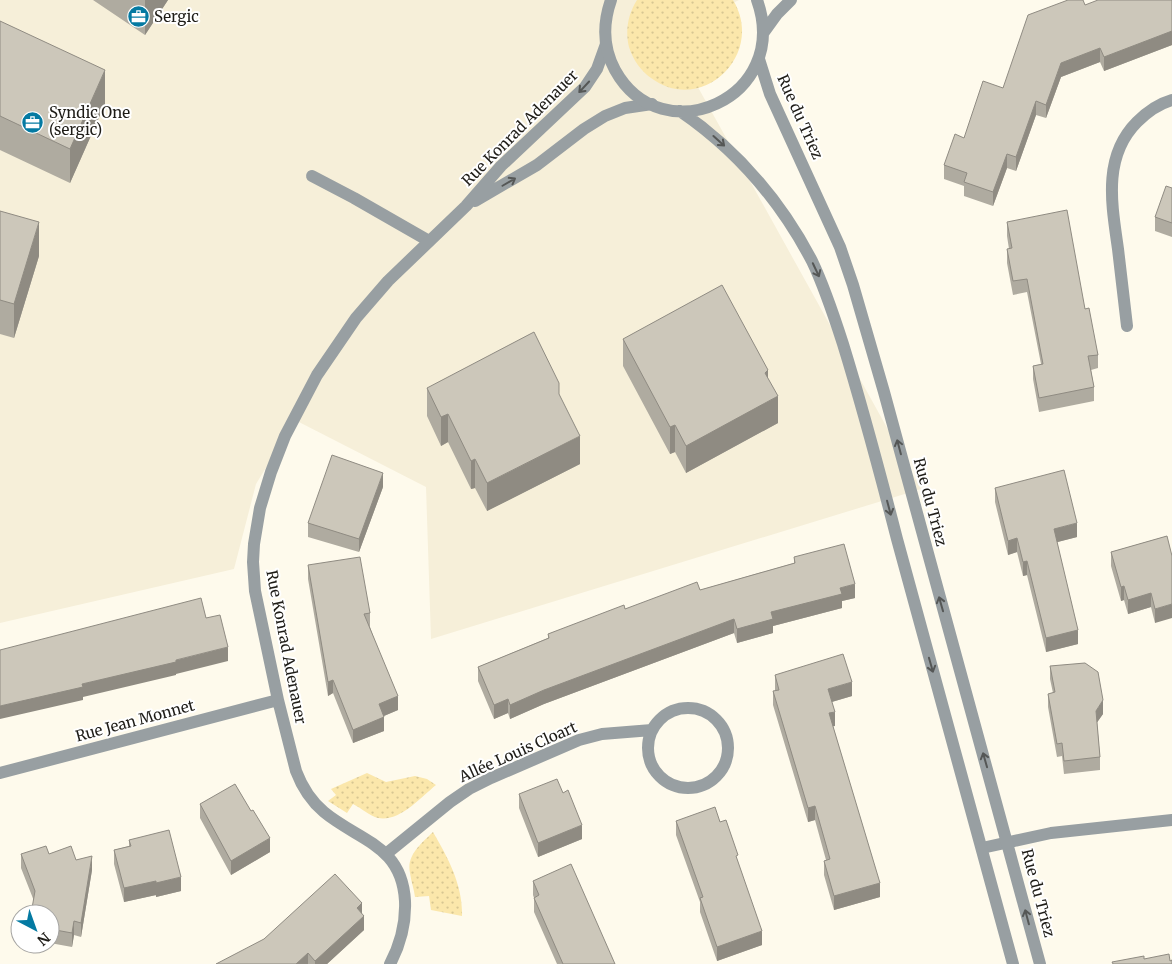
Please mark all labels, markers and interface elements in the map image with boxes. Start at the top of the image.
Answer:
office icon: Sergic [126,5,150,29]
place label: Sergic [154,7,199,26]
street label: Rue Konrad Adenauer [458,65,582,190]
street label: Rue du Triez [773,71,828,162]
one-way arrow [578,81,590,94]
place label: Syndic One (sergic) [49,103,130,139]
office icon: Syndic One (sergic) [21,110,45,134]
one-way arrow [712,135,725,146]
one-way arrow [501,176,515,186]
one-way arrow [811,262,821,277]
one-way arrow [893,439,903,455]
street label: Rue du Triez [910,455,951,548]
one-way arrow [885,500,895,516]
street label: Rue Konrad Adenauer [262,568,311,726]
one-way arrow [936,596,945,612]
one-way arrow [927,657,937,673]
street label: Rue Jean Monnet [73,695,197,746]
street label: Allée Louis Cloart [455,717,580,786]
one-way arrow [979,753,989,769]
street label: Rue du Triez [1018,846,1059,939]
north arrow [10,904,60,954]
one-way arrow [1022,909,1031,925]
text: N [33,928,54,949]

